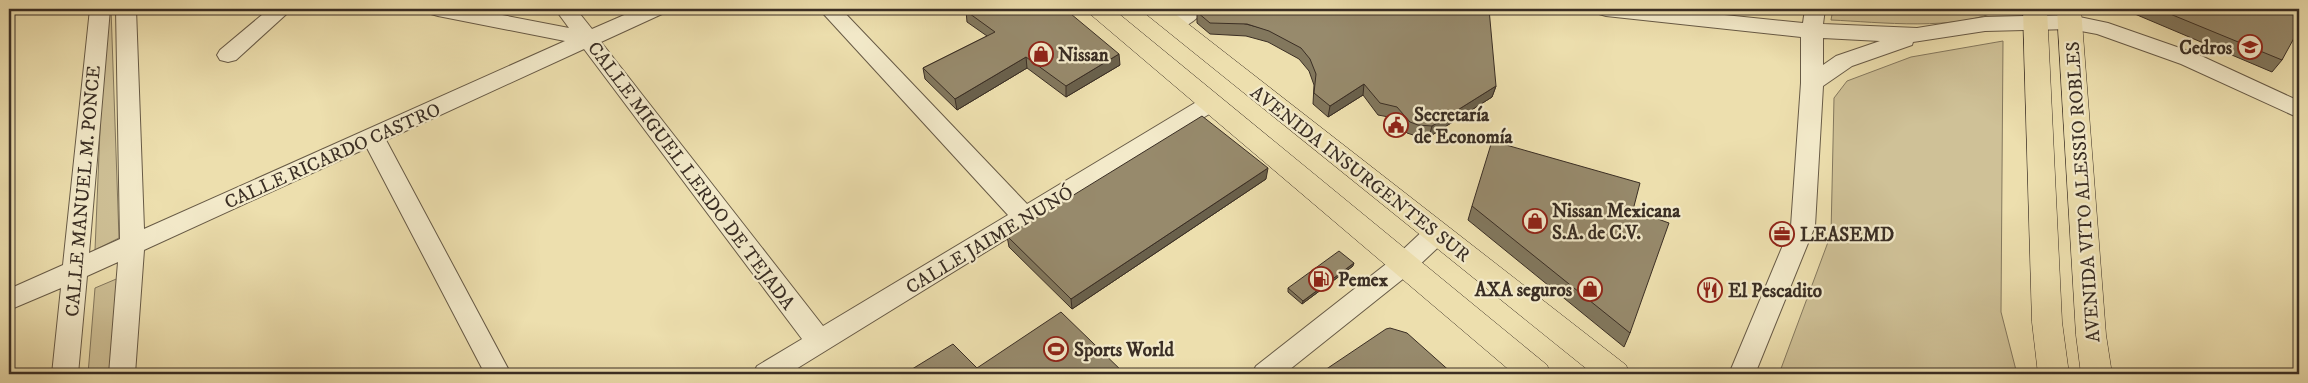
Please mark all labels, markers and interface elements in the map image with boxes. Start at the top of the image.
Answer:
school or university icon: Cedros [2237,34,2263,60]
street label: CALLE MIGUEL LERDO DE TEJADA [582,37,800,315]
place label: Cedros [2179,37,2233,60]
shop icon: Nissan [1028,41,1054,67]
street label: AVENIDA VITO ALESSIO ROBLES [2062,41,2105,343]
place label: Nissan [1058,44,1110,67]
street label: CALLE MANUEL M. PONCE [61,64,106,318]
street label: AVENIDA INSURGENTES SUR [1246,81,1475,267]
street label: CALLE RICARDO CASTRO [221,98,444,214]
place label: Secretaría de Economía [1414,104,1514,149]
public building icon: Secretaría de Economía [1383,112,1409,138]
street label: CALLE JAIME NUNÓ [901,180,1078,299]
place label: Nissan Mexicana S.A. de C.V. [1552,200,1681,245]
shop icon: Nissan Mexicana S.A. de C.V. [1522,208,1548,234]
office icon: LEASEMD [1769,221,1795,247]
place label: LEASEMD [1800,224,1894,247]
fuel station icon: Pemex [1308,266,1334,292]
place label: Pemex [1338,269,1389,292]
shop icon: AXA seguros [1577,276,1603,302]
restaurant icon: El Pescadito [1697,277,1723,303]
place label: AXA seguros [1474,279,1573,302]
place label: El Pescadito [1728,280,1822,303]
sports icon: Sports World [1043,336,1069,362]
place label: Sports World [1074,339,1175,362]

